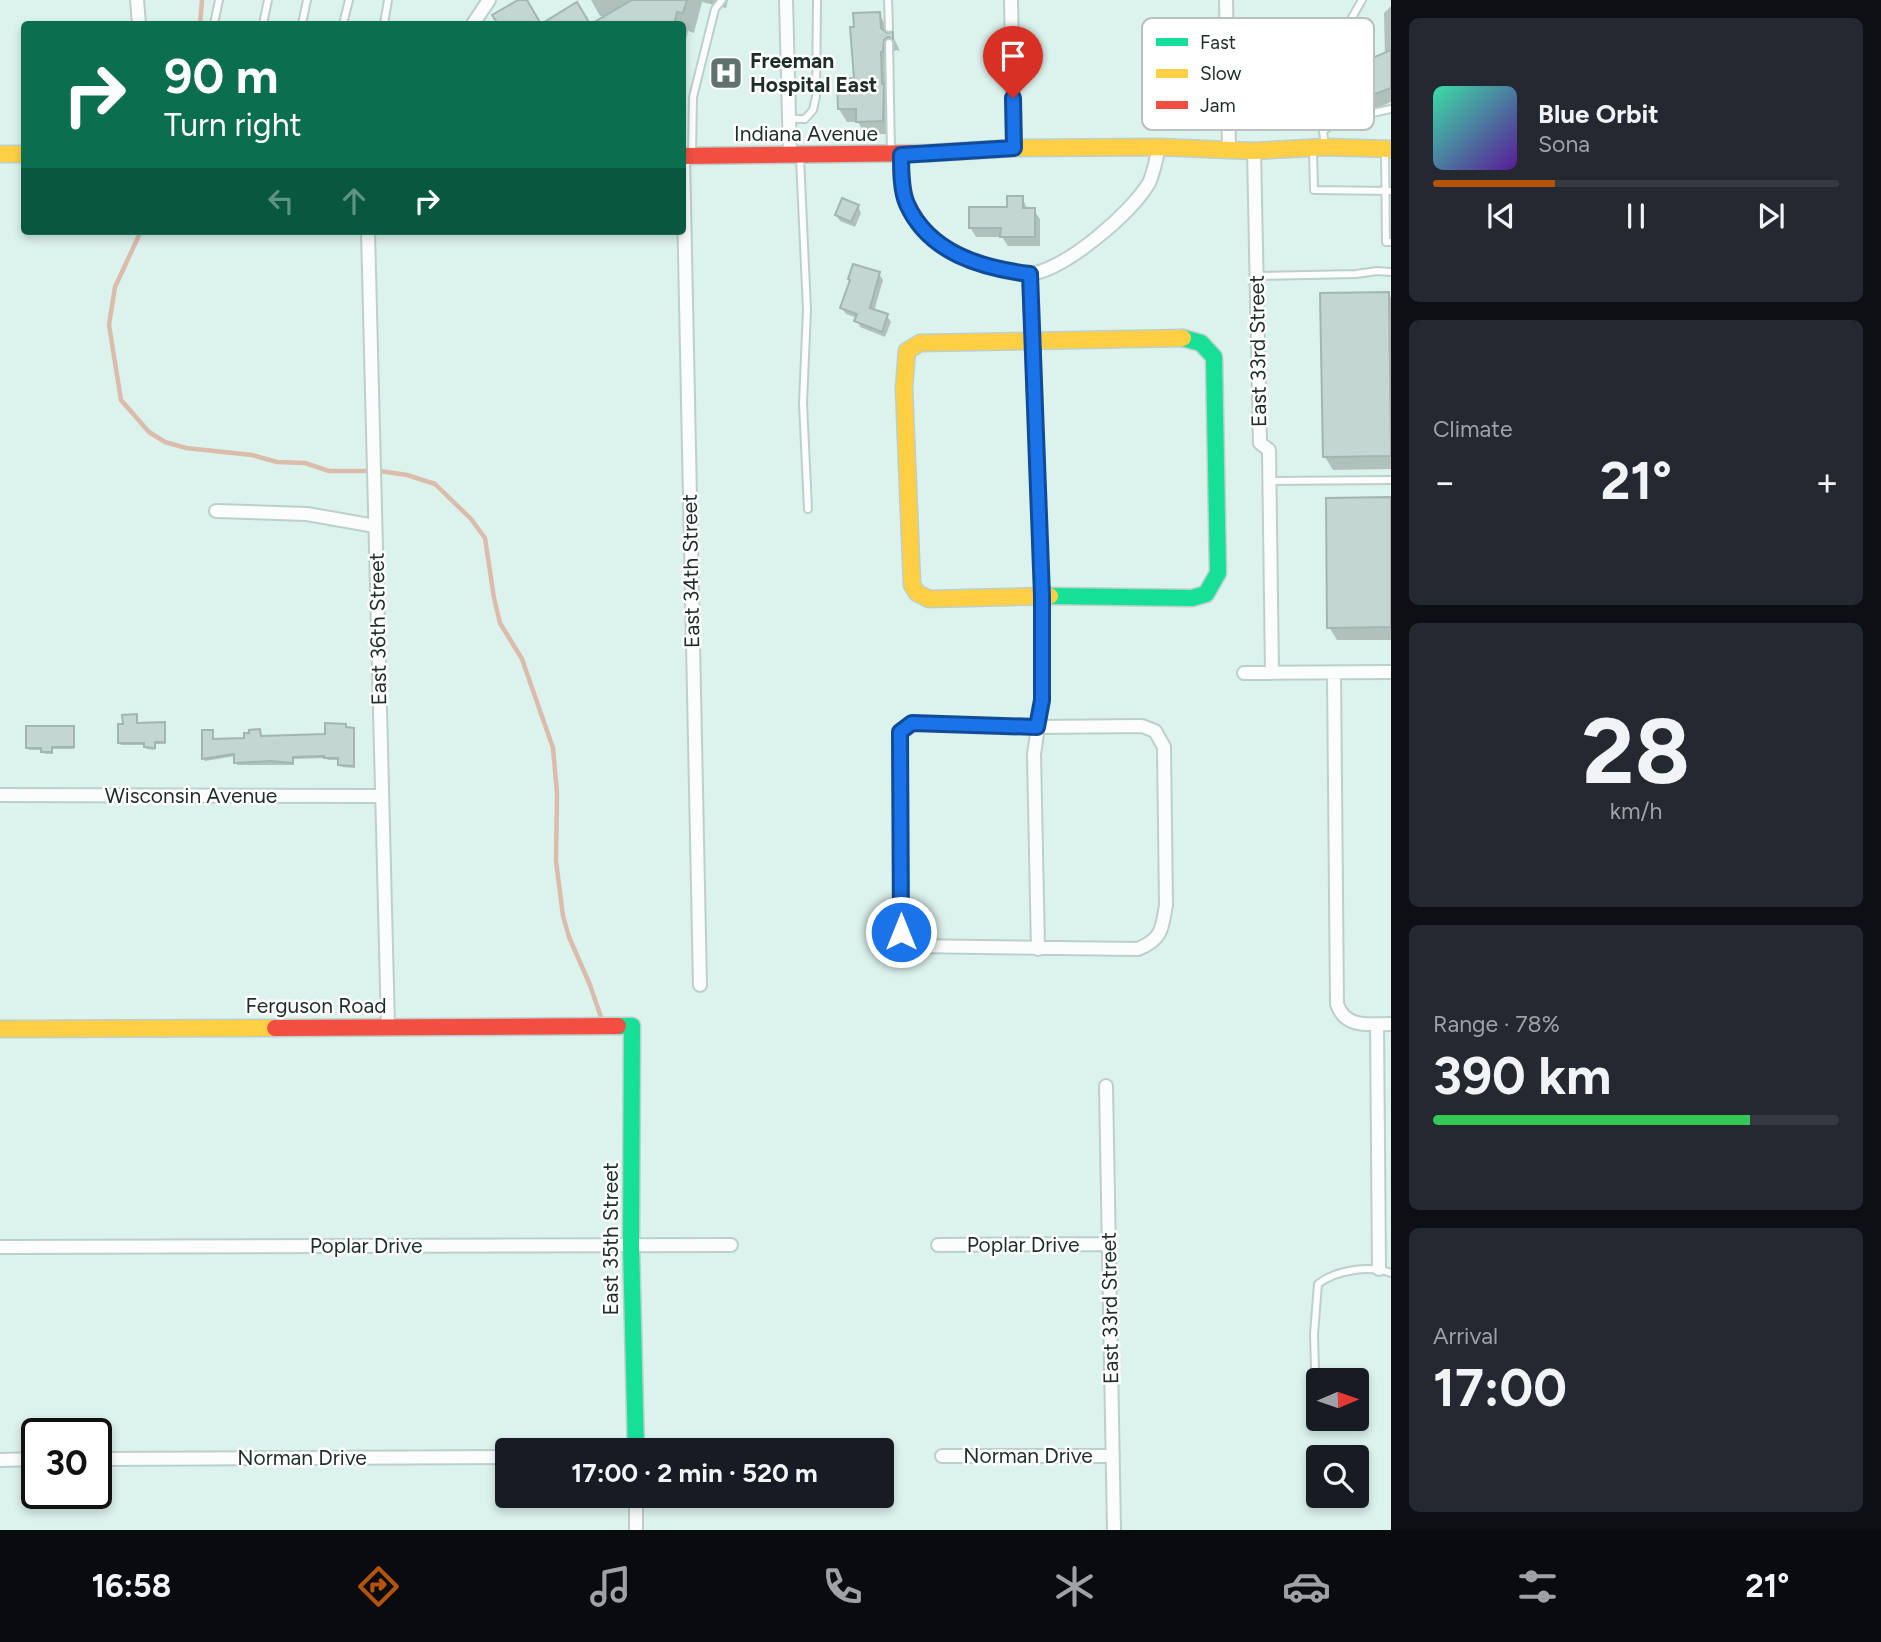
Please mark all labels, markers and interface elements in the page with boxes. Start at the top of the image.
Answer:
legend [1142,18,1374,130]
pin [983,26,1043,98]
text: Fast [1200,31,1236,54]
icon: arrive [994,37,1032,75]
text: 90 m [164,46,279,105]
place label: Freeman Hospital East [750,48,877,97]
icon: right [49,49,140,140]
hospital icon: Freeman Hospital East [707,54,745,92]
text: Slow [1200,62,1242,85]
text: Jam [1200,94,1236,117]
text: Blue Orbit [1538,98,1659,130]
text: Turn right [164,106,302,144]
street label: Indiana Avenue [734,121,878,146]
text: Sona [1538,130,1590,158]
icon: left [262,182,300,220]
icon: ahead [335,182,373,220]
icon: right [408,182,446,220]
icon: previous [1482,197,1520,235]
icon: pause [1617,197,1655,235]
icon: next [1752,197,1790,235]
street label: East 33rd Street [1244,275,1271,427]
text: Climate [1433,415,1512,443]
text: 21° [1600,450,1672,512]
text: − [1433,459,1457,505]
text: + [1815,459,1839,505]
street label: East 34th Street [677,494,704,648]
street label: East 36th Street [364,552,391,706]
text: 28 [1582,697,1690,806]
street label: Wisconsin Avenue [105,783,277,808]
text: km/h [1610,797,1662,825]
position arrow [864,895,938,969]
street label: Ferguson Road [245,993,387,1018]
text: Range · 78% [1433,1010,1560,1038]
text: 390 km [1433,1045,1611,1107]
street label: East 35th Street [598,1162,623,1316]
street label: Poplar Drive [967,1232,1079,1257]
street label: East 33rd Street [1096,1232,1123,1384]
street label: Poplar Drive [310,1233,422,1258]
text: Arrival [1433,1322,1498,1350]
text: 17:00 [1433,1357,1567,1419]
north arrow [1306,1368,1368,1432]
map controls [1306,1368,1369,1508]
speed limit sign: 30 [21,1418,112,1509]
street label: Norman Drive [963,1443,1093,1468]
street label: Norman Drive [237,1445,367,1470]
button: search [1306,1445,1369,1508]
text: 17:00 · 2 min · 520 m [571,1457,818,1489]
icon: directions [354,1562,403,1611]
icon: music [586,1562,635,1611]
icon: phone [818,1562,867,1611]
icon: climate [1050,1562,1099,1611]
icon: car [1282,1562,1331,1611]
icon: filters [1513,1562,1562,1611]
text: 16:58 [91,1567,171,1605]
text: 21° [1745,1567,1789,1605]

